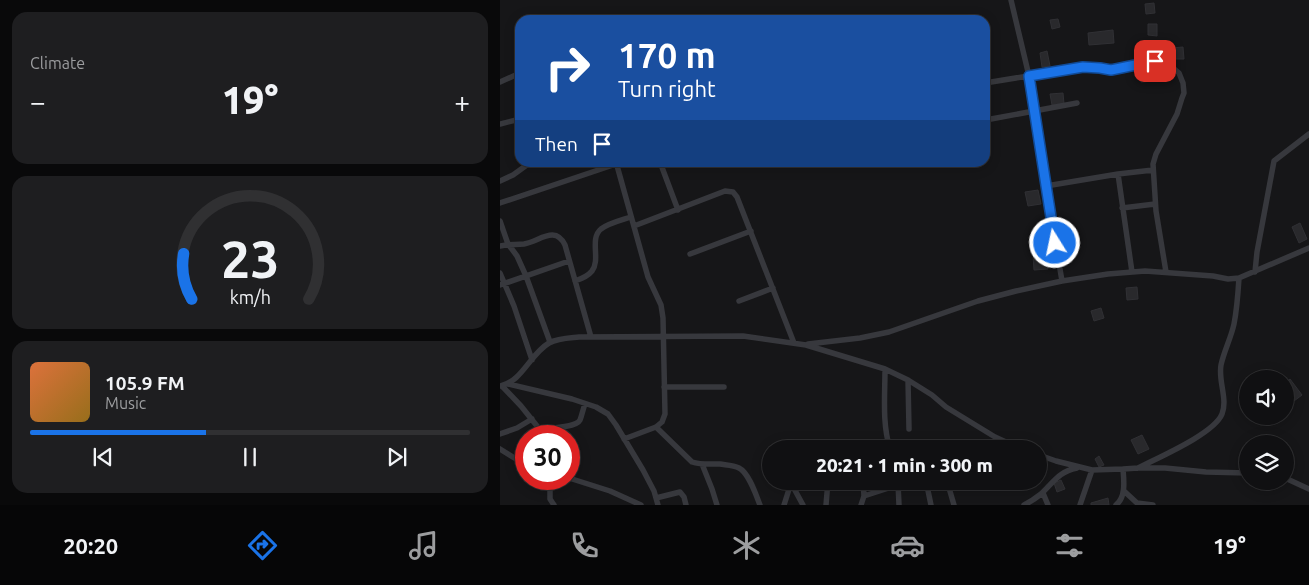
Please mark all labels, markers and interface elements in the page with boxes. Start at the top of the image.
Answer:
icon: right [535,35,600,100]
text: 170 m [618,35,716,75]
pin [1134,40,1176,82]
icon: arrive [1141,47,1169,75]
text: Climate [30,54,85,72]
text: Turn right [618,76,716,101]
text: 19° [222,79,278,121]
text: − [30,86,46,117]
text: + [454,86,470,117]
icon: arrive [588,130,616,158]
text: Then [535,133,578,155]
position arrow [1028,216,1080,268]
text: 23 [221,230,279,288]
text: km/h [229,287,271,307]
map controls [1239,370,1294,490]
button: sound [1239,370,1294,425]
text: 105.9 FM [105,372,185,394]
text: Music [105,394,146,412]
speed limit sign: 30 [515,425,580,490]
button: layers [1239,435,1294,490]
icon: previous [89,443,117,471]
icon: pause [236,443,264,471]
icon: next [383,443,411,471]
text: 20:21 · 1 min · 300 m [816,454,993,476]
icon: directions [245,528,280,563]
icon: music [406,528,441,563]
icon: phone [567,528,602,563]
icon: climate [729,528,764,563]
icon: car [890,528,925,563]
icon: filters [1052,528,1087,563]
text: 20:20 [63,533,118,558]
text: 19° [1213,533,1246,558]

